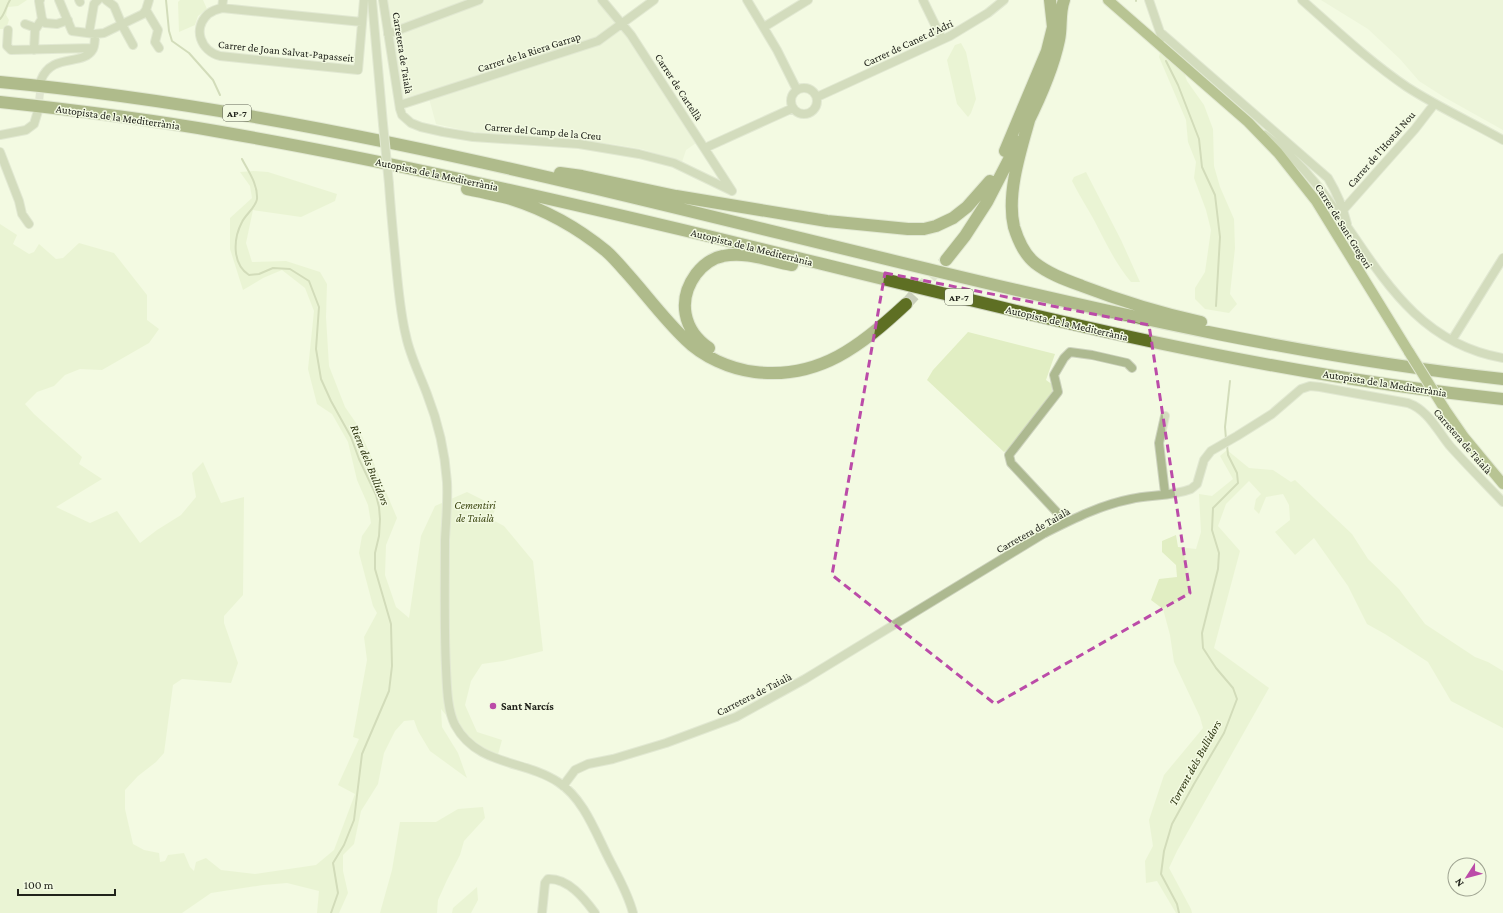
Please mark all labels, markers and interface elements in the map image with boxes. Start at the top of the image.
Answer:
street label: Carretera de Taialà [391,11,415,95]
street label: Carrer de Canet d'Adri [861,17,955,69]
street label: Carrer de la Riera Garrap [476,30,583,75]
street label: Carrer de Joan Salvat-Papasseit [217,38,355,65]
street label: Carrer de Cartellà [653,51,705,123]
street label: Autopista de la Mediterrània [55,102,181,133]
road number: AP-7 [223,105,251,121]
street label: Carrer de l'Hostal Nou [1345,108,1417,190]
street label: Carrer del Camp de la Creu [484,120,602,143]
street label: Autopista de la Mediterrània [374,155,499,194]
street label: Carrer de Sant Gregori [1312,182,1375,271]
street label: Autopista de la Mediterrània [690,226,814,269]
road number: AP-7 [945,289,973,305]
street label: Autopista de la Mediterrània [1004,303,1129,344]
street label: Autopista de la Mediterrània [1322,367,1448,400]
street label: Carretera de Taialà [1431,406,1495,476]
water label: Riera dels Bullidors [347,423,393,508]
park label: Cementiri de Taialà [454,499,496,524]
street label: Carretera de Taialà [994,505,1072,555]
street label: Carretera de Taialà [715,670,793,718]
place label: Sant Narcís [501,700,554,712]
marker: Sant Narcís [488,701,498,711]
water label: Torrent dels Bullidors [1166,718,1224,808]
north arrow [1447,857,1487,897]
scale bar [18,871,115,897]
text: N [1452,876,1466,889]
text: 100 m [24,878,54,892]

